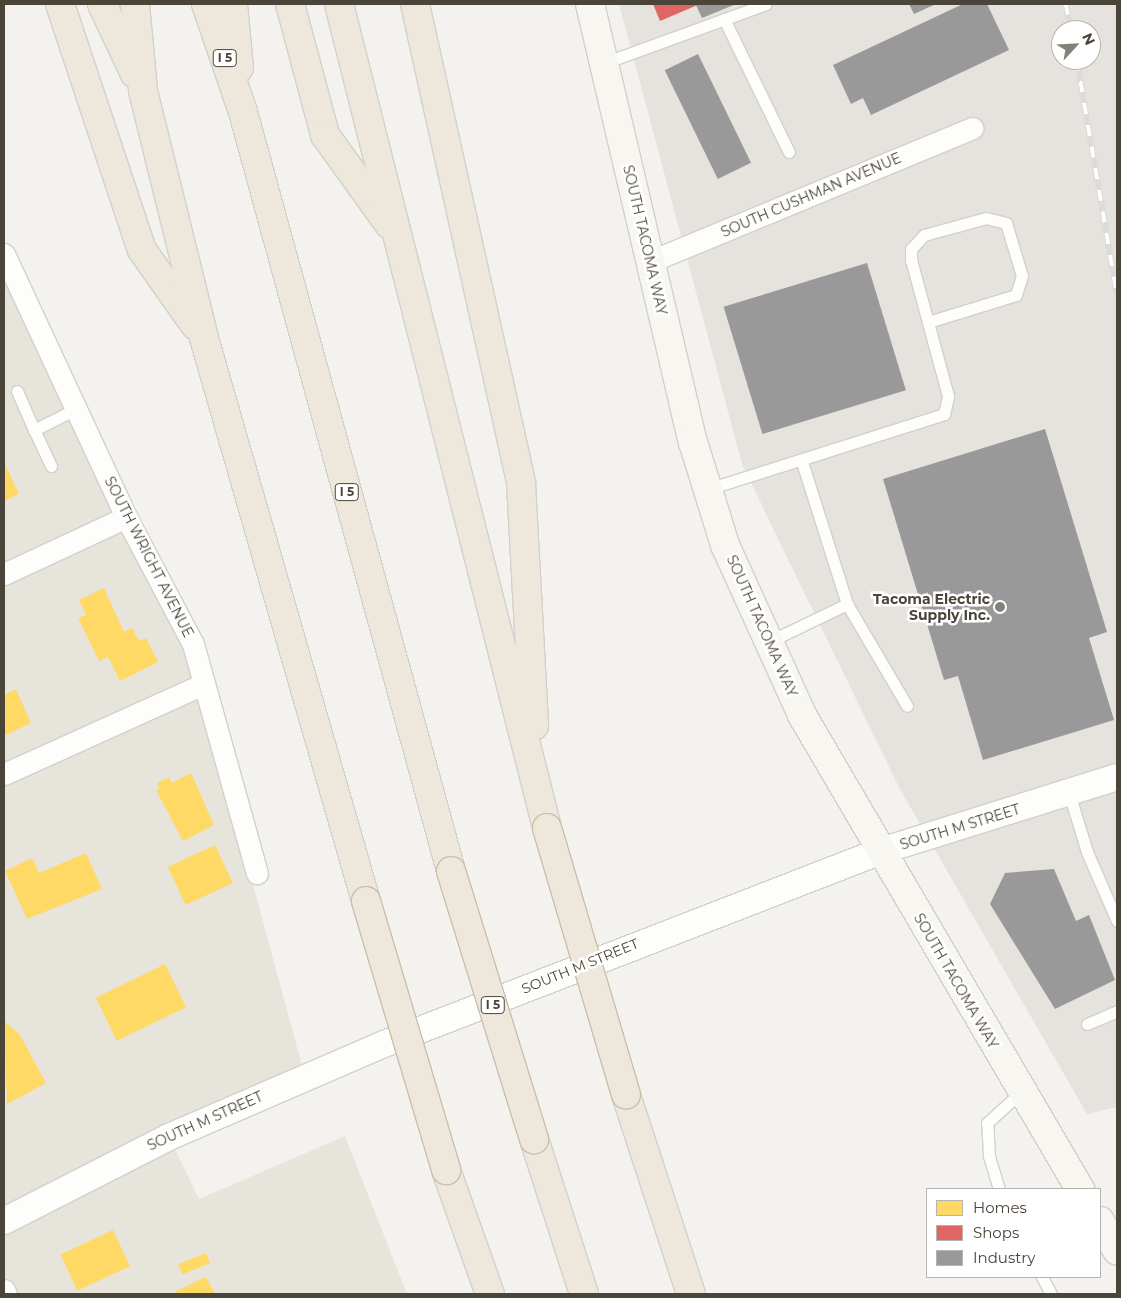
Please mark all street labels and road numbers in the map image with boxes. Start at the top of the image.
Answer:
road number: I 5 [212,48,238,68]
street label: SOUTH CUSHMAN AVENUE [718,149,904,241]
street label: SOUTH TACOMA WAY [620,163,670,317]
street label: SOUTH WRIGHT AVENUE [101,474,197,640]
road number: I 5 [334,482,360,502]
street label: SOUTH TACOMA WAY [723,553,801,699]
street label: SOUTH M STREET [898,801,1022,853]
street label: SOUTH TACOMA WAY [910,910,1002,1052]
street label: SOUTH M STREET [519,935,641,997]
road number: I 5 [480,996,506,1014]
street label: SOUTH M STREET [145,1088,265,1154]

